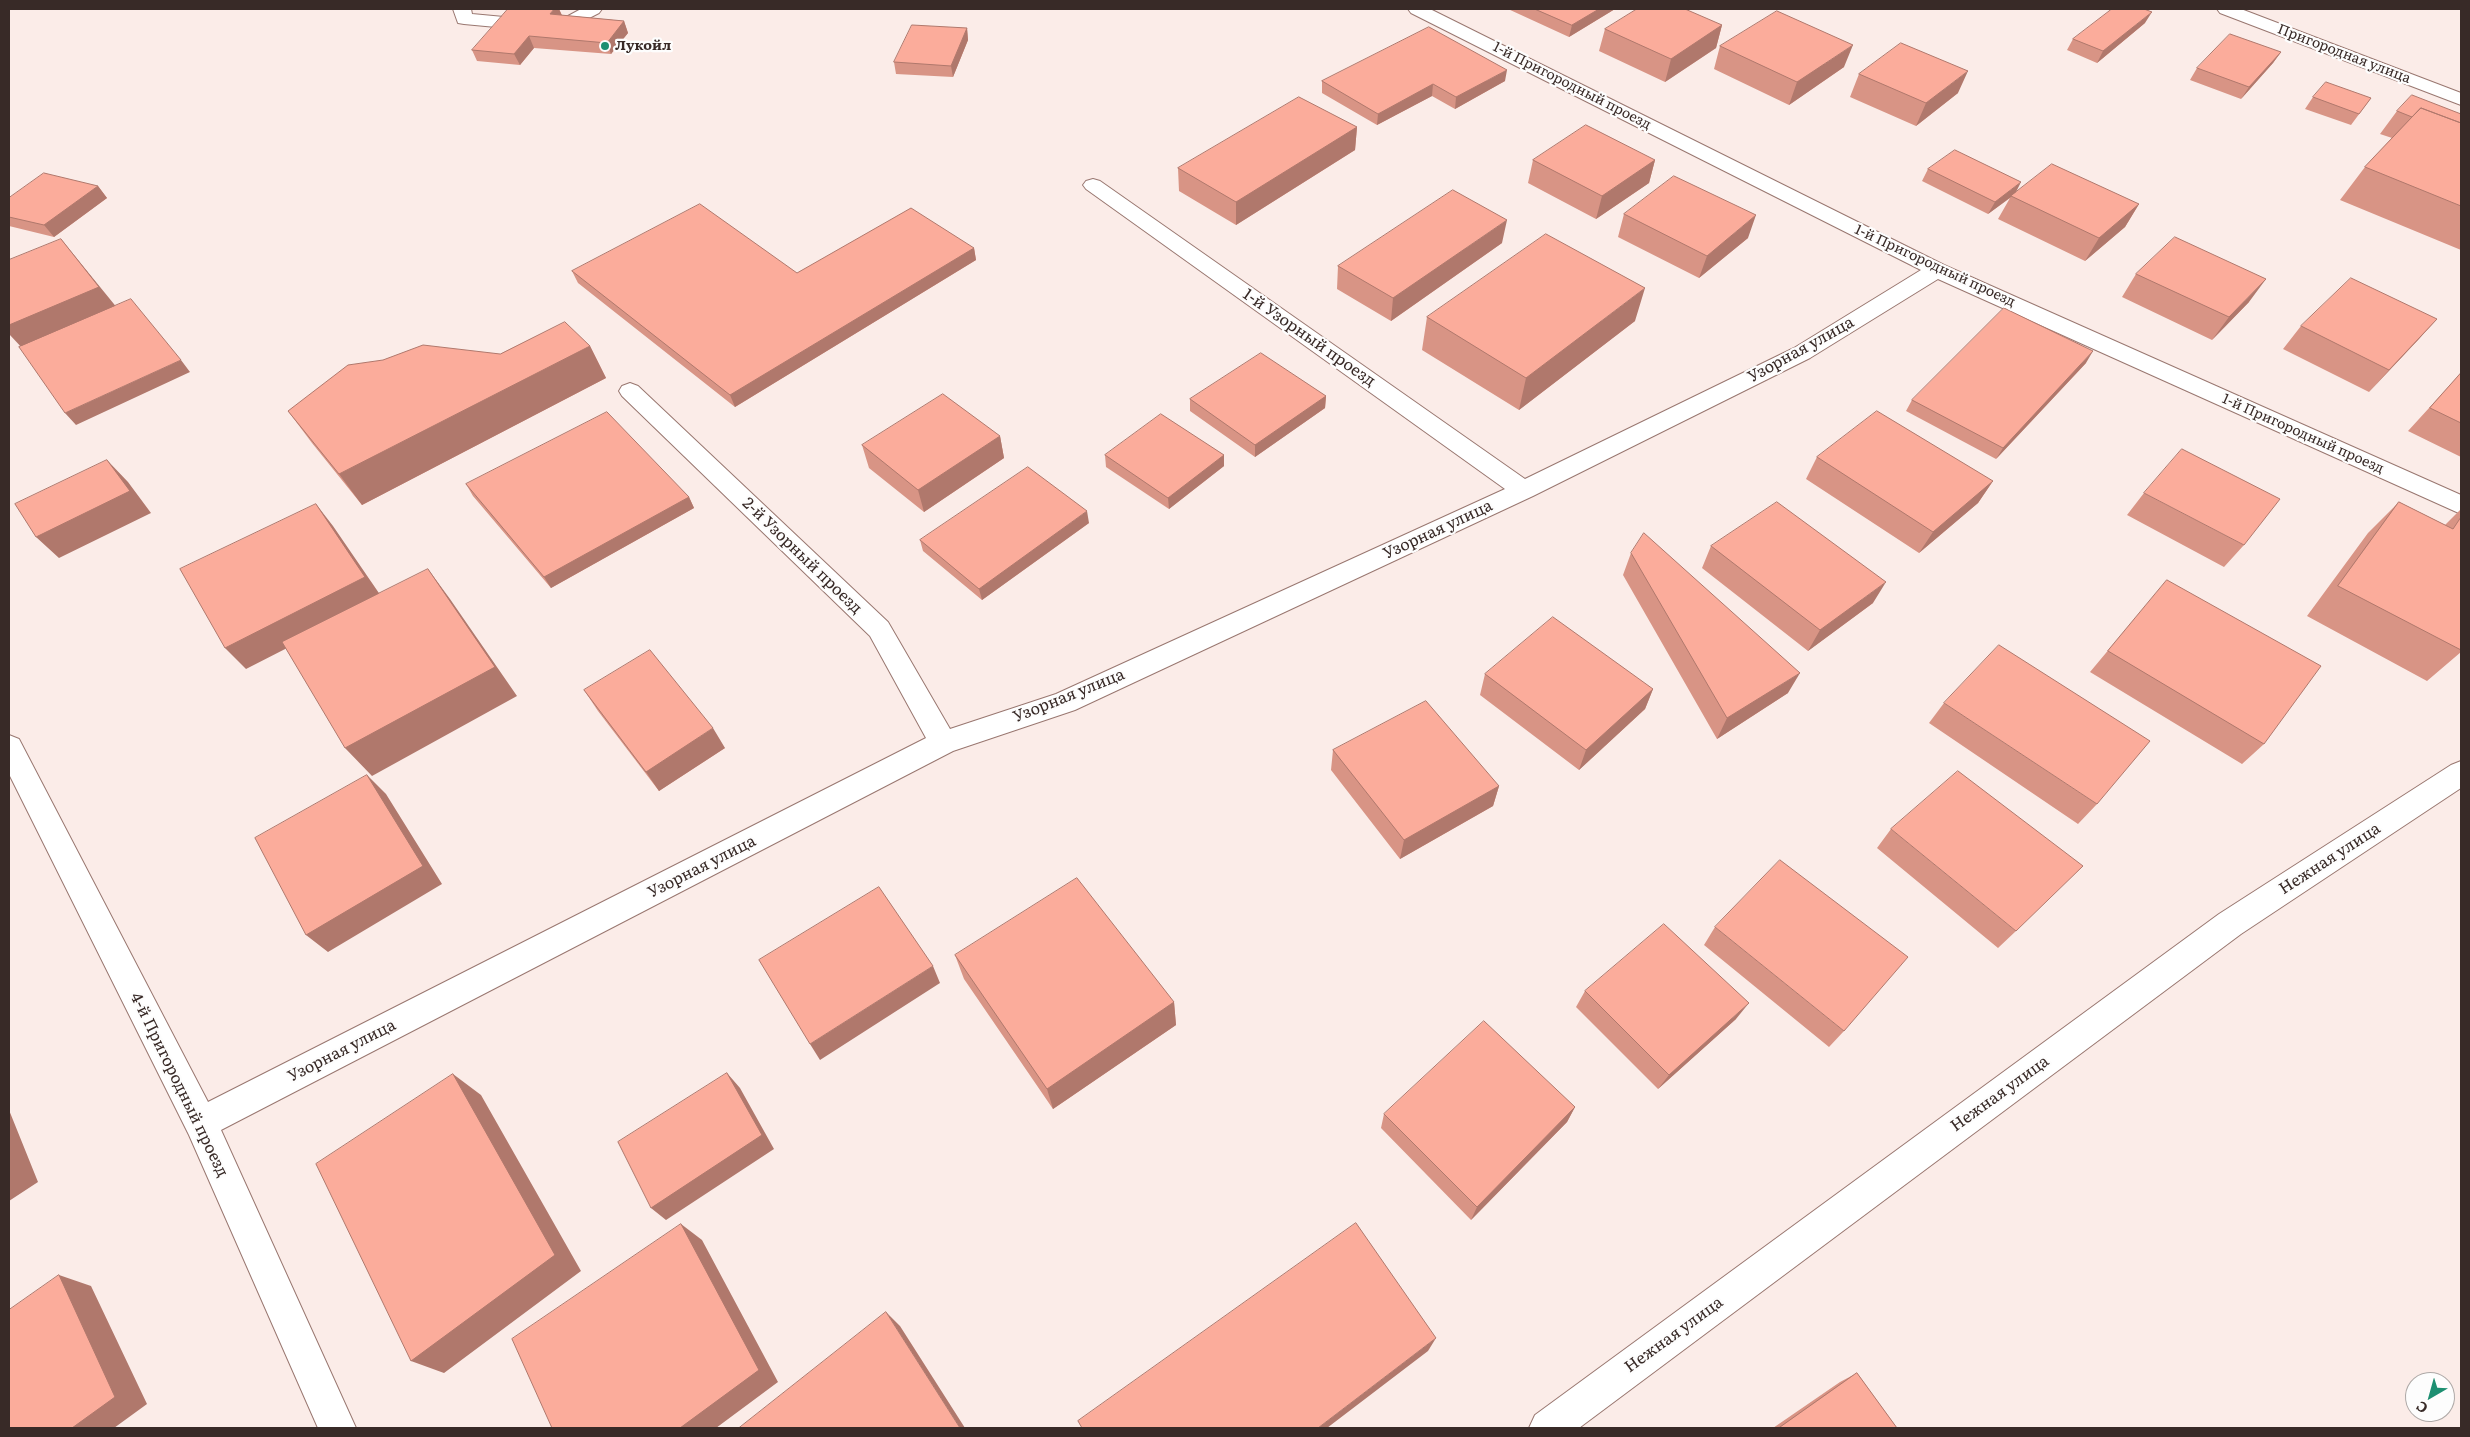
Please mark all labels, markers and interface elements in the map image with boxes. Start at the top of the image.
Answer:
street label: Пригородная улица [2275,21,2413,87]
place label: Лукойл [615,38,671,54]
street label: 1-й Пригородный проезд [1490,39,1654,133]
marker: Лукойл [599,40,611,52]
street label: 1-й Пригородный проезд [1852,221,2018,311]
street label: 1-й Узорный проезд [1239,285,1379,391]
street label: Узорная улица [1745,313,1857,387]
street label: 1-й Пригородный проезд [2220,391,2386,477]
street label: 2-й Узорный проезд [738,494,866,618]
street label: Узорная улица [1380,496,1496,564]
street label: Узорная улица [1010,665,1128,727]
street label: Нежная улица [2276,819,2384,899]
street label: Узорная улица [645,832,759,902]
street label: 4-й Пригородный проезд [126,990,232,1180]
street label: Узорная улица [285,1016,399,1086]
street label: Нежная улица [1947,1052,2053,1136]
street label: Нежная улица [1621,1293,1727,1377]
north arrow [2405,1372,2455,1422]
text: С [2411,1397,2431,1419]

